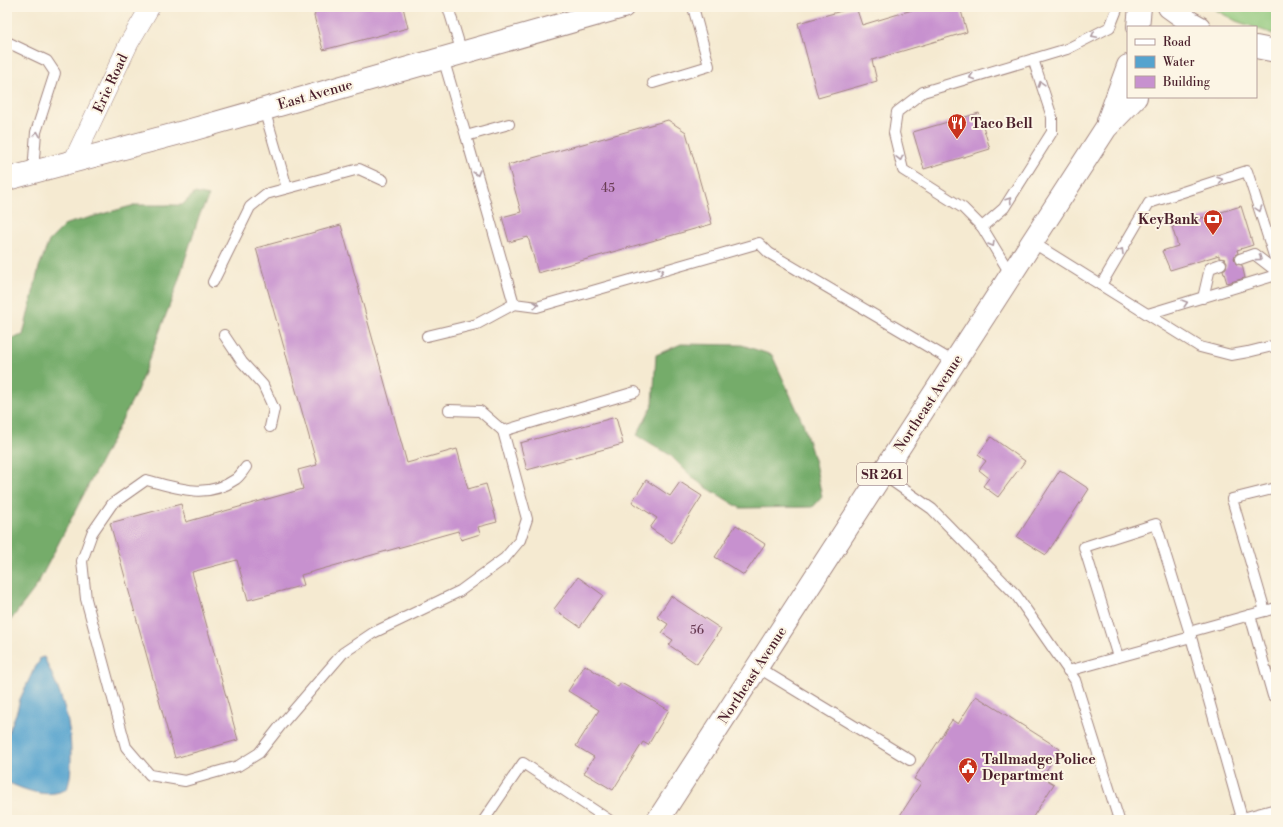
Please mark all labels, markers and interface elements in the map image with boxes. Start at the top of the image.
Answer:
legend [1127,26,1257,98]
one-way arrow [1091,30,1099,38]
text: Road [1163,35,1191,50]
street label: Erie Road [89,51,132,116]
text: Water [1162,55,1195,70]
one-way arrow [969,72,976,81]
text: Building [1162,75,1211,90]
street label: East Avenue [276,76,355,114]
one-way arrow [1038,80,1046,87]
restaurant icon: Taco Bell [946,112,968,140]
place label: Taco Bell [971,115,1033,133]
one-way arrow [32,130,40,137]
one-way arrow [895,154,904,161]
one-way arrow [472,170,481,177]
one-way arrow [1216,176,1223,185]
house number: 45 [601,181,615,196]
one-way arrow [1004,197,1011,204]
one-way arrow [1254,205,1263,212]
bank icon: KeyBank [1202,208,1224,236]
place label: KeyBank [1138,211,1199,229]
one-way arrow [987,240,995,247]
one-way arrow [1116,248,1123,255]
one-way arrow [1255,254,1262,261]
one-way arrow [657,267,664,276]
one-way arrow [1182,299,1189,308]
one-way arrow [533,301,539,310]
street label: Northeast Avenue [891,352,967,456]
road number: SR 261 [857,463,907,485]
house number: 56 [690,623,704,638]
street label: Northeast Avenue [715,624,791,728]
place label: Tallmadge Police Department [982,751,1096,785]
public building icon: Tallmadge Police Department [957,756,979,784]

